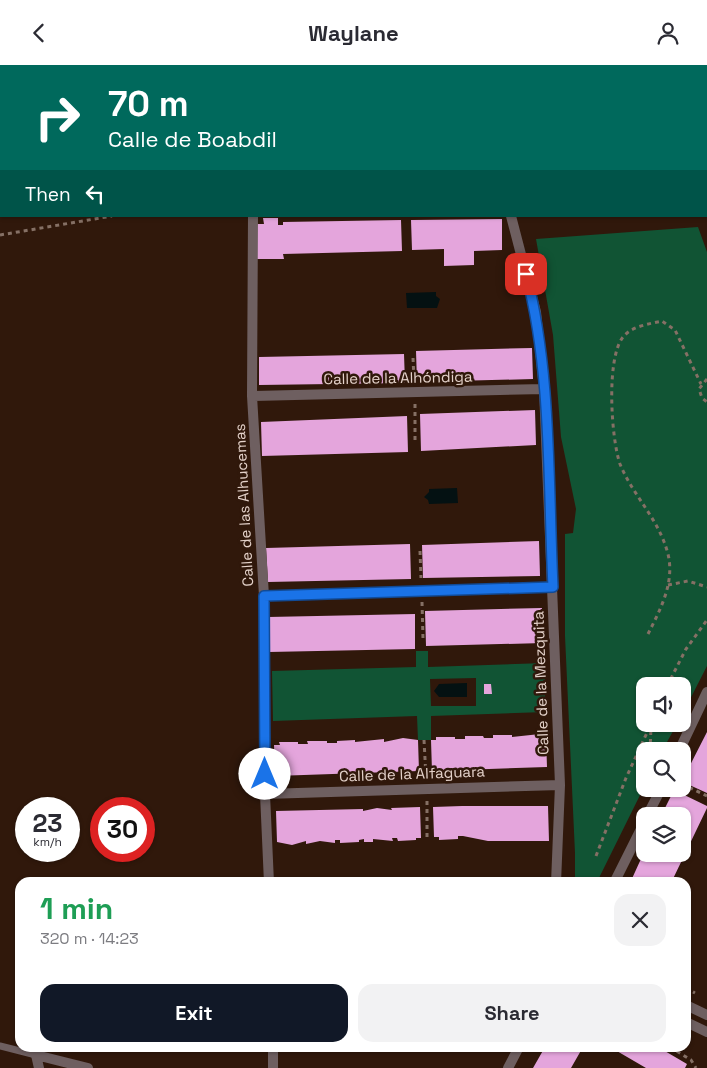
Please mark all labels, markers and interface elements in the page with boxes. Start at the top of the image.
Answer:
icon: back [25,19,53,47]
text: Waylane [308,19,399,47]
icon: person [654,19,682,47]
text: 70 m [108,82,189,126]
icon: right [25,85,90,150]
text: Calle de Boabdil [108,125,277,153]
icon: left [81,180,109,208]
text: Then [25,182,71,207]
pin [505,253,547,295]
icon: arrive [512,260,540,288]
street label: Calle de la Alhóndiga [323,367,473,388]
street label: Calle de las Alhucemas [230,423,257,587]
street label: Calle de la Mezquita [528,610,553,755]
map controls [636,677,691,862]
button: sound [636,677,691,732]
button: search [636,742,691,797]
position arrow [238,747,290,799]
street label: Calle de la Alfaguara [339,761,486,786]
speed limit sign: 30 [90,797,155,862]
text: 23 [32,807,63,839]
button: layers [636,807,691,862]
text: km/h [33,834,62,850]
text: 1 min [40,889,113,928]
button: close [614,894,666,946]
text: 320 m · 14:23 [40,928,139,949]
button: Exit [40,984,348,1042]
button: Share [358,984,666,1042]

